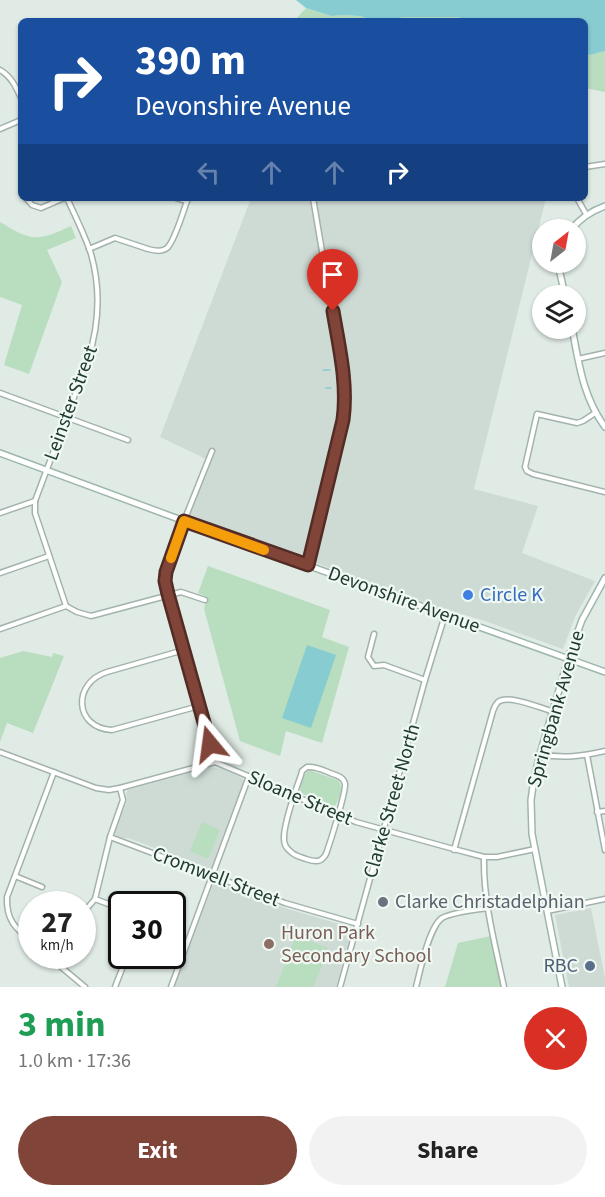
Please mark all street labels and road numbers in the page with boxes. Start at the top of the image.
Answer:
street label: Leinster Street [37,341,105,465]
street label: Devonshire Avenue [324,560,484,641]
street label: Springbank Avenue [520,627,592,791]
street label: Clarke Street North [357,720,427,882]
street label: Sloane Street [243,763,357,833]
street label: Cromwell Street [148,840,284,914]

